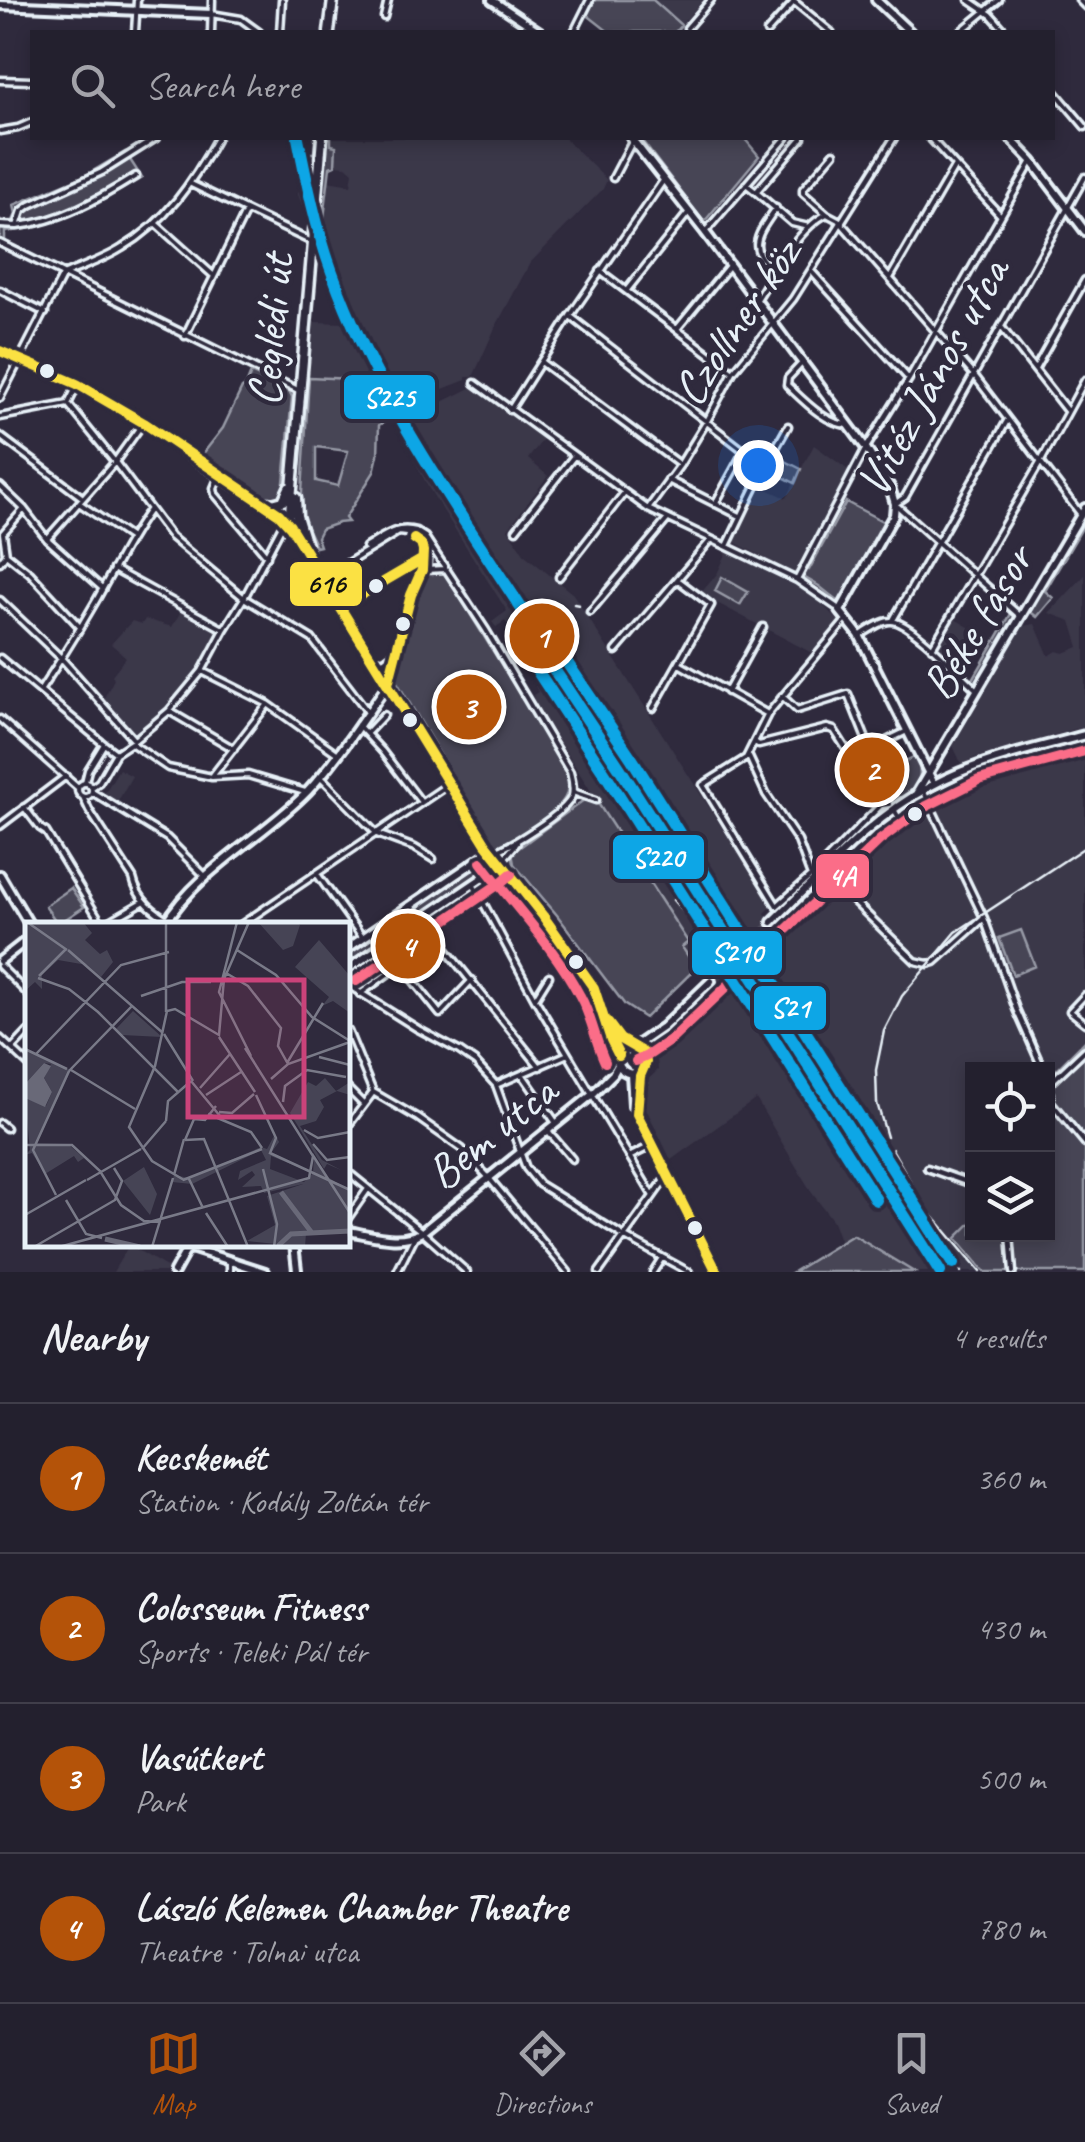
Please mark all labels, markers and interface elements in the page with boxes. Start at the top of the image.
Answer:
search box [30,30,1055,140]
icon: search [65,58,120,113]
text: Search here [145,62,300,109]
street label: Czollner köz [659,223,816,417]
street label: Vitéz János utca [842,244,1024,507]
street label: Ceglédi út [233,248,307,408]
unlabelled marker [37,361,57,381]
line badge: S225 [342,373,437,421]
text: S225 [363,380,417,415]
your location [733,440,784,491]
street label: Béke fasor [908,530,1049,710]
line badge: 616 [288,560,364,608]
text: 616 [307,566,347,601]
unlabelled marker [366,576,386,596]
pin: 1 [510,598,574,674]
unlabelled marker [393,614,413,634]
pin: 3 [436,670,502,744]
unlabelled marker [400,710,420,730]
pin: 2 [840,732,904,808]
unlabelled marker [905,804,925,824]
line badge: S220 [611,833,706,881]
text: S220 [632,840,687,875]
line badge: 4A [814,852,871,900]
text: 4A [829,859,857,894]
pin: 4 [376,908,440,984]
inset map [25,922,350,1247]
line badge: S210 [690,929,784,977]
text: S210 [711,935,766,970]
unlabelled marker [566,952,586,972]
line badge: S21 [752,984,828,1032]
text: S21 [770,990,813,1025]
street label: Bem utca [414,1059,572,1203]
map controls [965,1062,1055,1242]
button: locate [965,1062,1055,1152]
button: layers [965,1152,1055,1242]
unlabelled marker [685,1218,705,1238]
text: Nearby [40,1311,146,1364]
text: 4 results [951,1317,1045,1358]
text: Kecskemét [135,1434,266,1481]
text: 1 [65,1458,80,1499]
text: 360 m [976,1458,1045,1499]
text: Station · Kodály Zoltán tér [135,1481,427,1522]
text: Colosseum Fitness [135,1584,366,1631]
text: 2 [65,1608,80,1649]
text: 430 m [976,1608,1045,1649]
text: Sports · Teleki Pál tér [135,1631,367,1672]
text: Vasútkert [135,1734,262,1781]
text: 3 [65,1758,80,1799]
text: 500 m [976,1758,1045,1799]
text: Park [135,1781,186,1822]
text: László Kelemen Chamber Theatre [135,1884,568,1931]
text: 4 [65,1908,80,1949]
text: 780 m [976,1908,1045,1949]
text: Theatre · Tolnai utca [135,1931,358,1972]
tab: Map [146,2026,201,2121]
tab: Directions [494,2026,591,2121]
tab: Saved [884,2026,939,2121]

